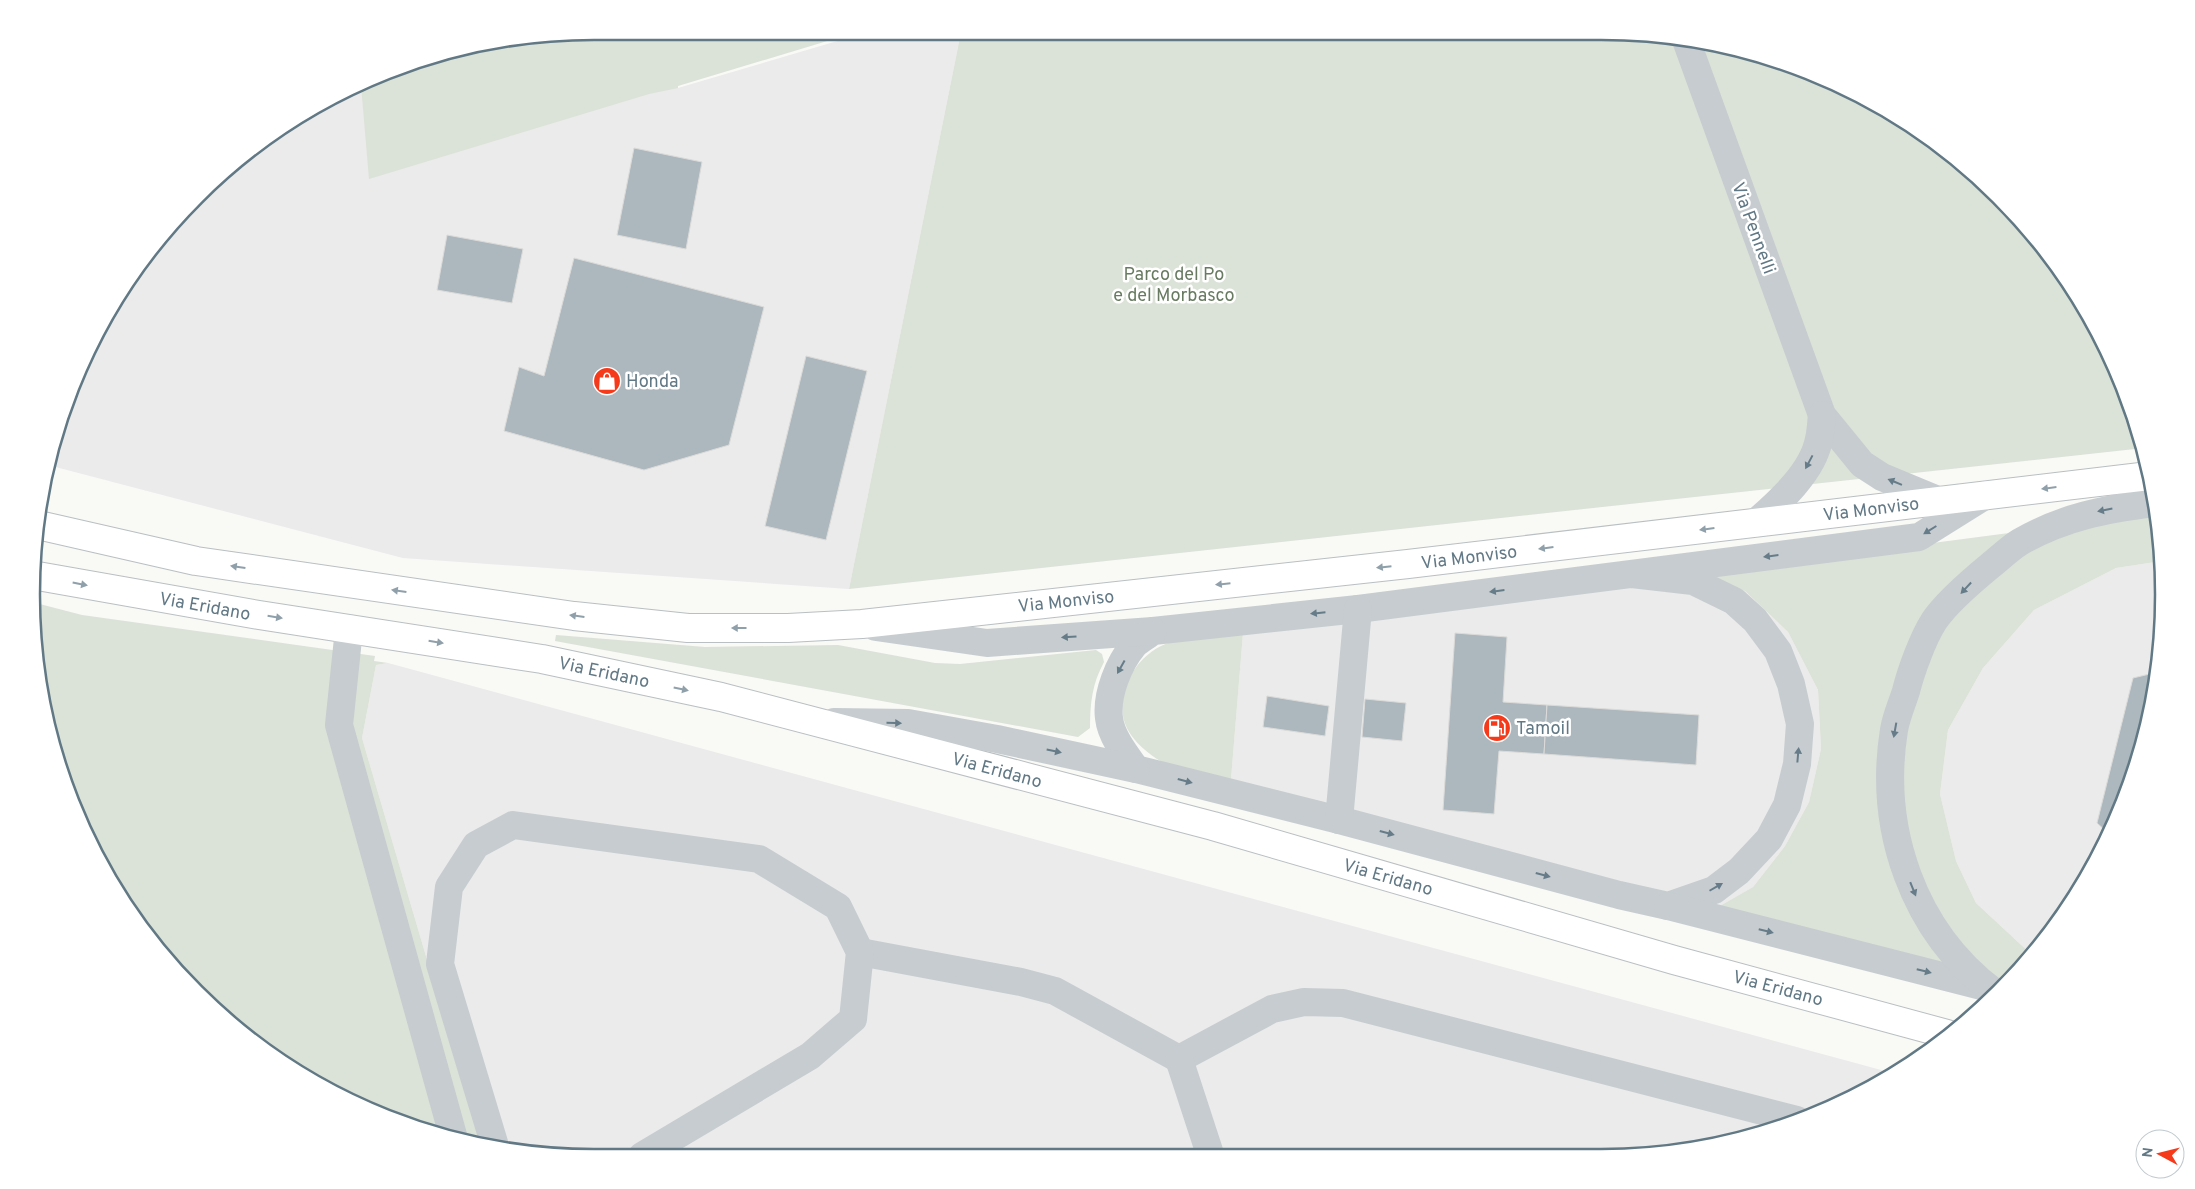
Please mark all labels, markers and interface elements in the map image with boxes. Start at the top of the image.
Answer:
street label: Via Pennelli [1725,180,1780,277]
park label: Parco del Po e del Morbasco [1113,264,1235,308]
shop icon: Honda [592,366,622,396]
place label: Honda [626,371,679,394]
one-way arrow [1805,454,1813,469]
one-way arrow [1888,478,1902,486]
one-way arrow [2040,484,2056,492]
street label: Via Monviso [1822,493,1921,528]
one-way arrow [2098,506,2113,514]
one-way arrow [1699,525,1715,533]
one-way arrow [1924,526,1937,535]
street label: Via Monviso [1420,541,1519,576]
one-way arrow [1537,544,1553,552]
one-way arrow [1763,552,1779,560]
one-way arrow [230,563,246,571]
one-way arrow [1376,563,1392,571]
one-way arrow [73,580,88,588]
one-way arrow [1214,580,1230,588]
one-way arrow [1960,581,1972,593]
street label: Via Monviso [1017,586,1115,619]
one-way arrow [391,587,407,595]
one-way arrow [1489,587,1505,595]
street label: Via Eridano [157,588,252,627]
one-way arrow [1310,609,1326,617]
one-way arrow [569,612,585,620]
one-way arrow [267,613,283,621]
one-way arrow [731,624,747,632]
one-way arrow [1061,634,1077,642]
one-way arrow [428,638,444,646]
street label: Via Eridano [556,653,651,694]
one-way arrow [1117,659,1125,674]
one-way arrow [674,685,690,693]
fuel station icon: Tamoil [1482,713,1512,743]
place label: Tamoil [1516,718,1570,741]
one-way arrow [886,719,902,727]
one-way arrow [1890,723,1898,739]
one-way arrow [1794,746,1802,762]
one-way arrow [1046,747,1061,755]
street label: Via Eridano [949,748,1044,795]
one-way arrow [1178,778,1193,786]
one-way arrow [1379,829,1394,837]
street label: Via Eridano [1340,855,1435,902]
one-way arrow [1536,871,1551,879]
one-way arrow [1910,882,1918,896]
one-way arrow [1709,883,1722,892]
one-way arrow [1758,927,1773,935]
street label: Via Eridano [1730,966,1825,1013]
one-way arrow [1916,967,1931,975]
north arrow [2135,1129,2185,1179]
text: N [2140,1147,2158,1159]

